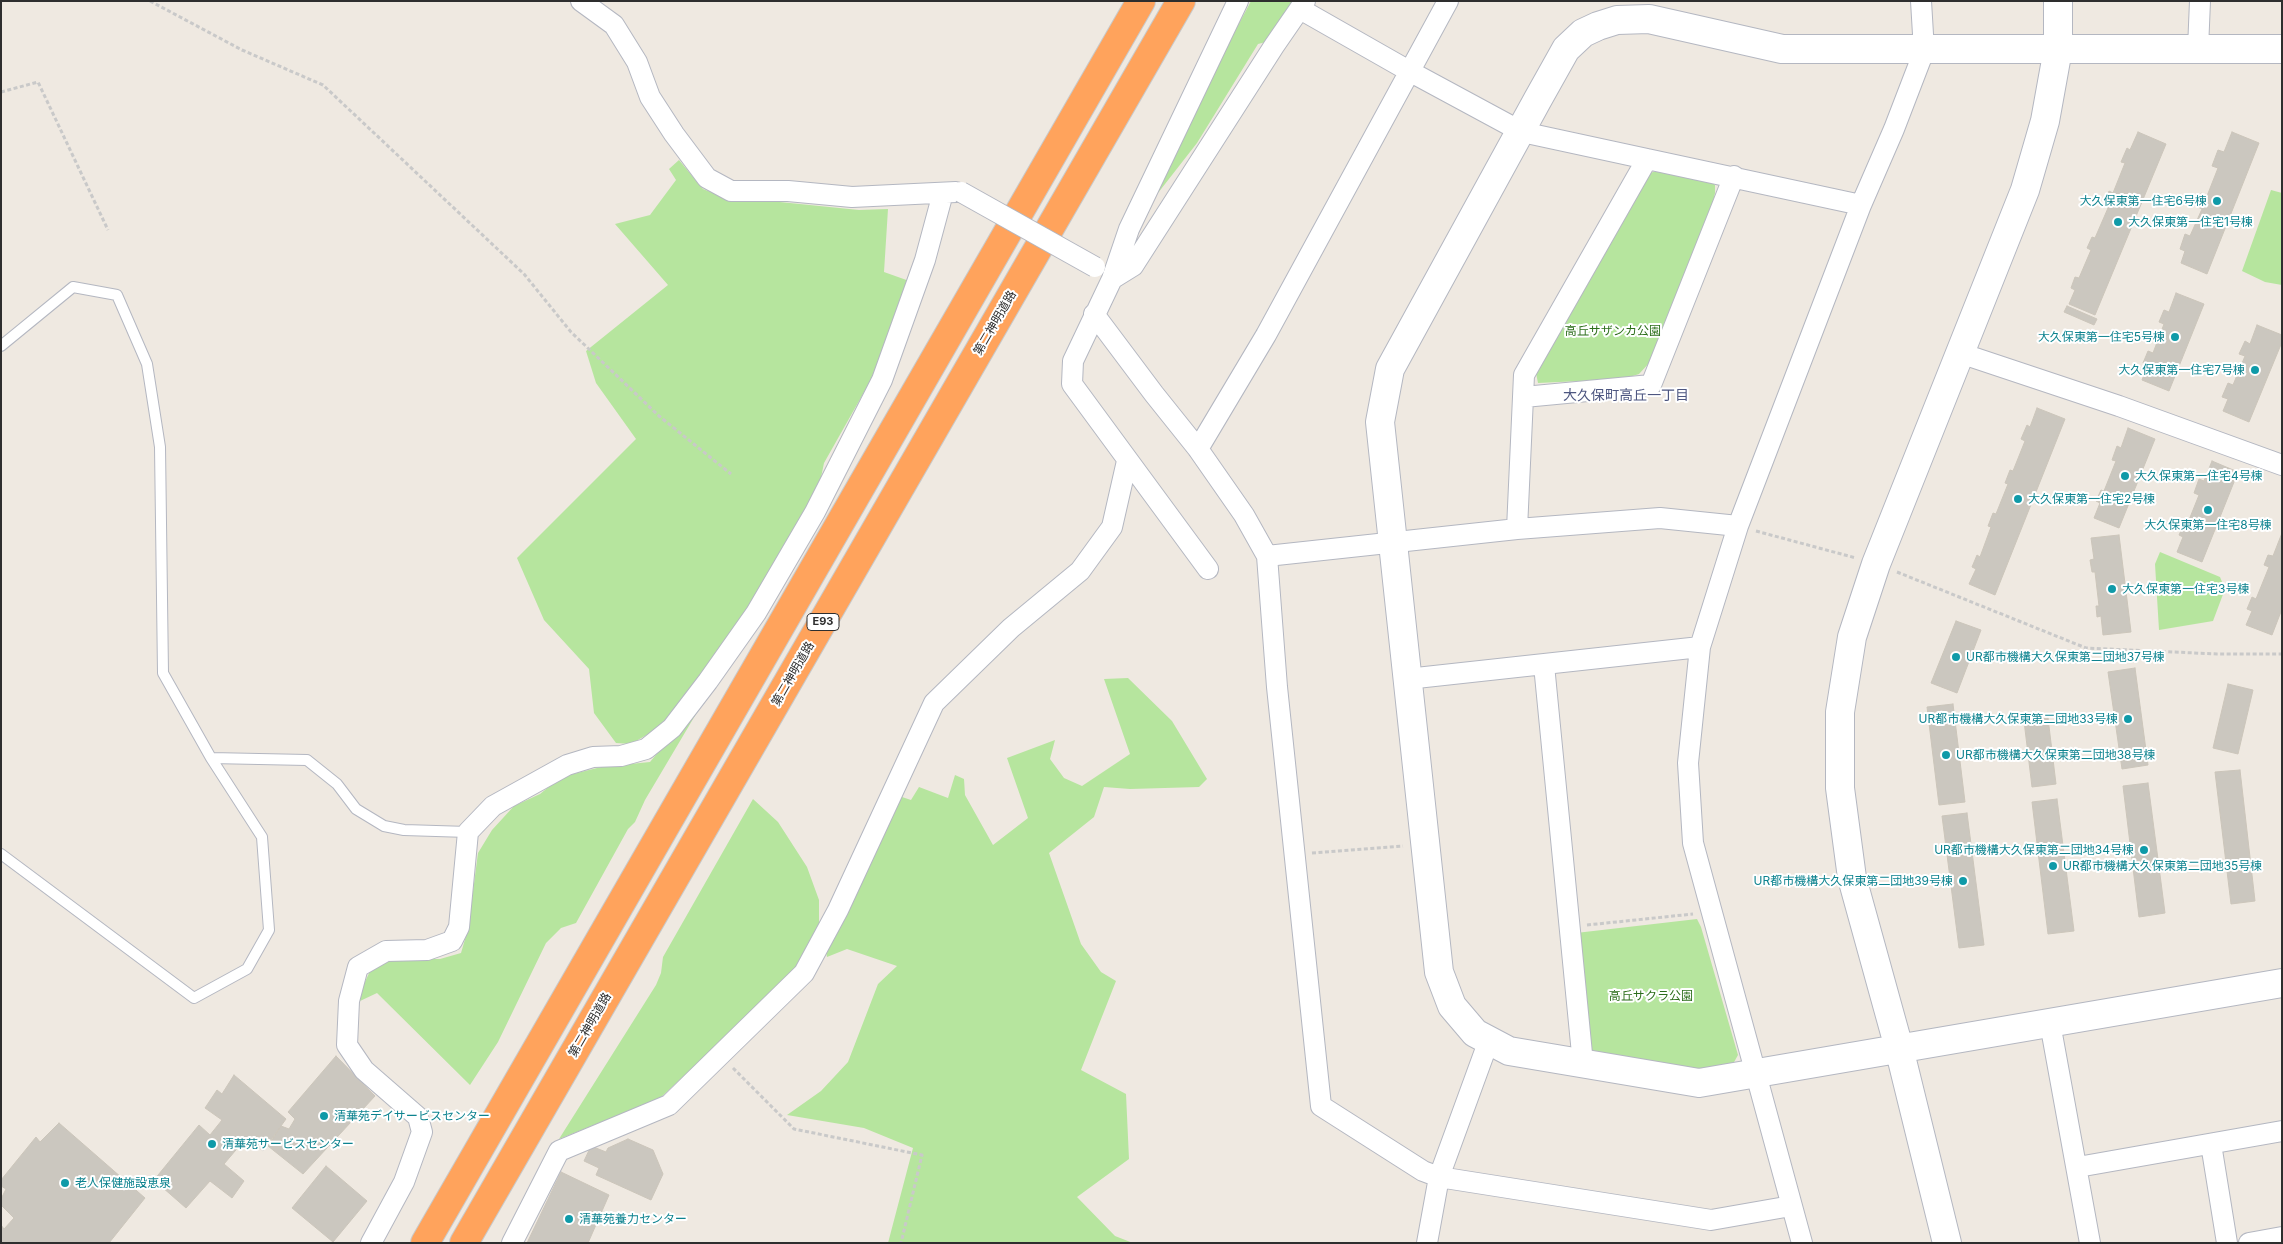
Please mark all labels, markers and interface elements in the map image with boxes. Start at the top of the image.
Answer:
place label: 大久保東第一住宅6号棟 [2080,194,2207,208]
marker: 大久保東第一住宅6号棟 [2211,195,2223,207]
place label: 大久保東第一住宅1号棟 [2128,215,2253,229]
marker: 大久保東第一住宅1号棟 [2112,216,2124,228]
street label: 第二神明道路 [971,288,1019,358]
park label: 高丘サザンカ公園 [1565,324,1661,338]
place label: 大久保東第一住宅5号棟 [2038,330,2165,344]
marker: 大久保東第一住宅5号棟 [2169,331,2181,343]
place label: 大久保東第一住宅7号棟 [2118,363,2245,377]
marker: 大久保東第一住宅7号棟 [2249,364,2261,376]
district label: 大久保町高丘一丁目 [1563,388,1689,404]
place label: 大久保東第一住宅4号棟 [2135,469,2263,483]
marker: 大久保東第一住宅4号棟 [2119,470,2131,482]
place label: 大久保東第一住宅2号棟 [2028,492,2155,506]
marker: 大久保東第一住宅2号棟 [2012,493,2024,505]
marker: 大久保東第一住宅8号棟 [2202,504,2214,516]
place label: 大久保東第一住宅8号棟 [2144,518,2272,532]
place label: 大久保東第一住宅3号棟 [2122,582,2249,596]
marker: 大久保東第一住宅3号棟 [2106,583,2118,595]
road number: E93 [807,614,839,630]
street label: 第二神明道路 [769,639,817,709]
place label: UR都市機構大久保東第二団地37号棟 [1966,650,2165,664]
marker: UR都市機構大久保東第二団地37号棟 [1950,651,1962,663]
place label: UR都市機構大久保東第二団地33号棟 [1919,712,2118,726]
marker: UR都市機構大久保東第二団地33号棟 [2122,713,2134,725]
place label: UR都市機構大久保東第二団地38号棟 [1956,748,2155,762]
marker: UR都市機構大久保東第二団地38号棟 [1940,749,1952,761]
place label: UR都市機構大久保東第二団地34号棟 [1934,843,2134,857]
marker: UR都市機構大久保東第二団地34号棟 [2138,844,2150,856]
place label: UR都市機構大久保東第二団地35号棟 [2063,859,2262,873]
marker: UR都市機構大久保東第二団地35号棟 [2047,860,2059,872]
place label: UR都市機構大久保東第二団地39号棟 [1753,874,1953,888]
marker: UR都市機構大久保東第二団地39号棟 [1957,875,1969,887]
park label: 高丘サクラ公園 [1609,989,1693,1003]
street label: 第二神明道路 [566,990,614,1060]
place label: 清華苑デイサービスセンター [334,1109,490,1123]
marker: 清華苑デイサービスセンター [318,1110,330,1122]
place label: 清華苑サービスセンター [222,1137,354,1151]
marker: 清華苑サービスセンター [206,1138,218,1150]
place label: 老人保健施設恵泉 [75,1176,171,1190]
marker: 老人保健施設恵泉 [59,1177,71,1189]
place label: 清華苑養力センター [579,1212,687,1226]
marker: 清華苑養力センター [563,1213,575,1225]

